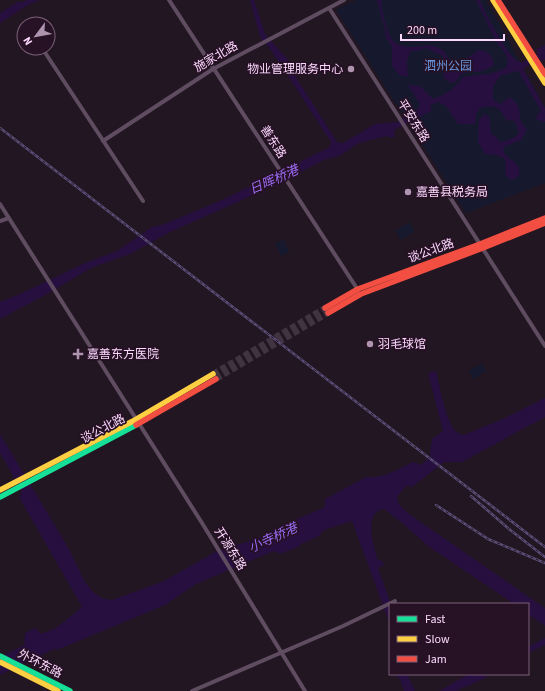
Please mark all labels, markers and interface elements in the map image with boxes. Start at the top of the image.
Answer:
north arrow [16,16,56,56]
scale bar [401,16,504,42]
text: 200 m [407,22,437,39]
text: N [20,34,36,48]
street label: 施家北路 [191,38,241,76]
park label: 泗州公园 [424,58,472,75]
place label: 物业管理服务中心 [247,61,343,78]
marker: 物业管理服务中心 [346,64,356,74]
street label: 平安东路 [393,96,433,146]
street label: 善东路 [256,122,290,162]
water label: 日晖桥港 [247,160,303,199]
place label: 嘉善县税务局 [416,184,488,201]
marker: 嘉善县税务局 [403,187,413,197]
street label: 谈公北路 [406,235,456,267]
place label: 羽毛球馆 [378,336,426,353]
marker: 羽毛球馆 [365,339,375,349]
place label: 嘉善东方医院 [87,346,159,363]
marker: 嘉善东方医院 [72,348,84,360]
street label: 谈公北路 [78,410,128,448]
water label: 小寺桥港 [246,518,302,557]
street label: 开源东路 [210,524,250,574]
legend [389,603,529,675]
text: Fast [425,611,445,628]
text: Slow [425,631,450,648]
street label: 外环东路 [15,646,65,682]
text: Jam [425,651,447,668]

